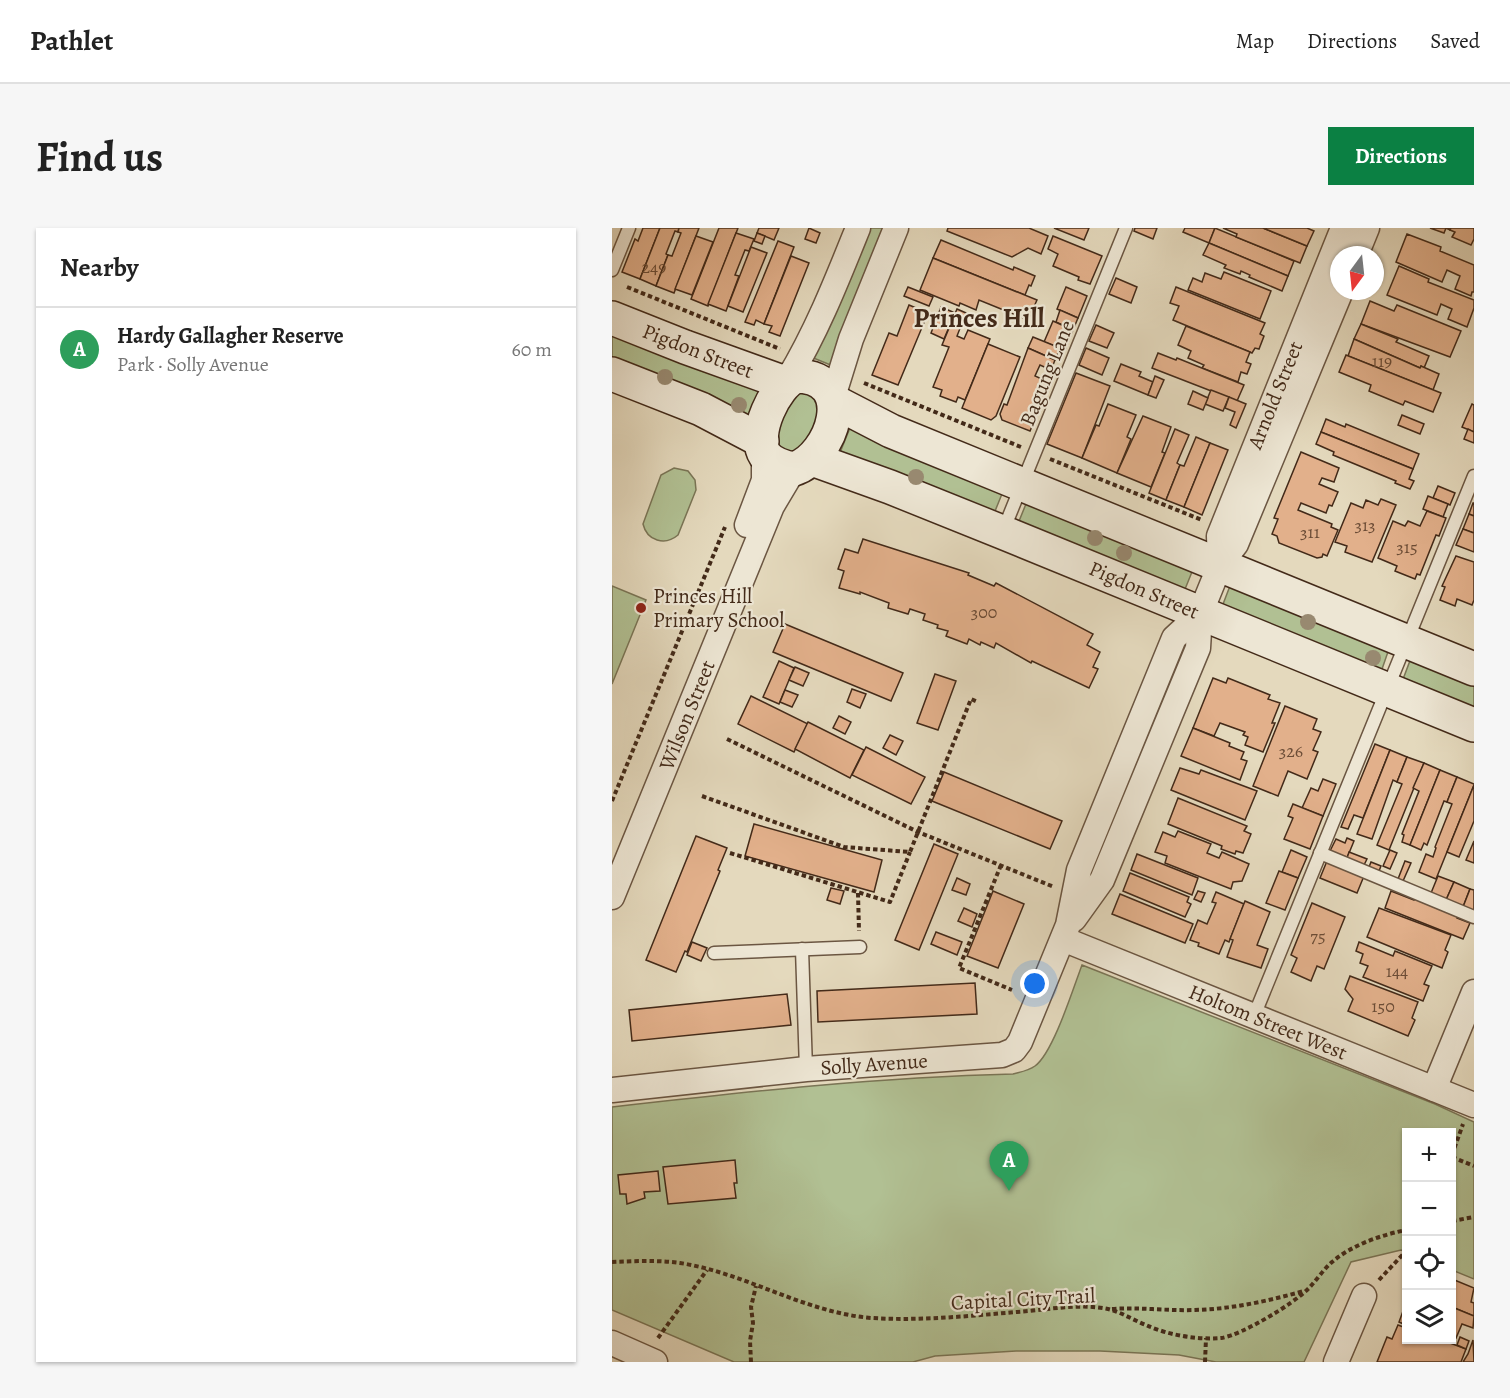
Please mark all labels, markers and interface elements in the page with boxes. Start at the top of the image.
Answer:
text: Pathlet [30,22,113,60]
text: Map [1236,27,1274,55]
text: Directions [1307,27,1397,55]
text: Saved [1430,27,1480,55]
button: Directions [1328,127,1474,185]
text: Find us [36,128,163,185]
north arrow [1330,246,1384,300]
text: Nearby [60,250,139,285]
house number: 249 [642,255,666,279]
district label: Princes Hill [913,300,1045,336]
street label: Bagung Lane [1013,316,1081,430]
street label: Pigdon Street [638,317,758,385]
text: Hardy Gallagher Reserve [117,321,344,351]
text: A [73,336,86,363]
text: 60 m [512,336,552,363]
street label: Arnold Street [1240,337,1309,454]
house number: 119 [1372,349,1392,373]
text: Park · Solly Avenue [117,351,269,378]
house number: 313 [1354,513,1376,537]
house number: 311 [1300,520,1320,544]
house number: 315 [1396,535,1418,559]
street label: Pigdon Street [1085,554,1203,626]
place label: Princes Hill Primary School [653,582,784,634]
house number: 300 [971,600,997,624]
marker: Princes Hill Primary School [634,601,648,615]
street label: Wilson Street [652,656,722,775]
house number: 326 [1279,739,1303,763]
house number: 75 [1310,924,1326,948]
house number: 144 [1386,959,1408,983]
your location [1020,969,1049,998]
street label: Holtom Street West [1185,977,1351,1067]
house number: 150 [1371,994,1395,1018]
street label: Solly Avenue [819,1046,929,1082]
map controls [1402,1128,1456,1344]
button: + [1402,1128,1456,1182]
pin: A [990,1142,1028,1191]
button: − [1402,1182,1456,1236]
button: locate [1402,1236,1456,1290]
street label: Capital City Trail [950,1281,1096,1317]
button: layers [1402,1290,1456,1344]

